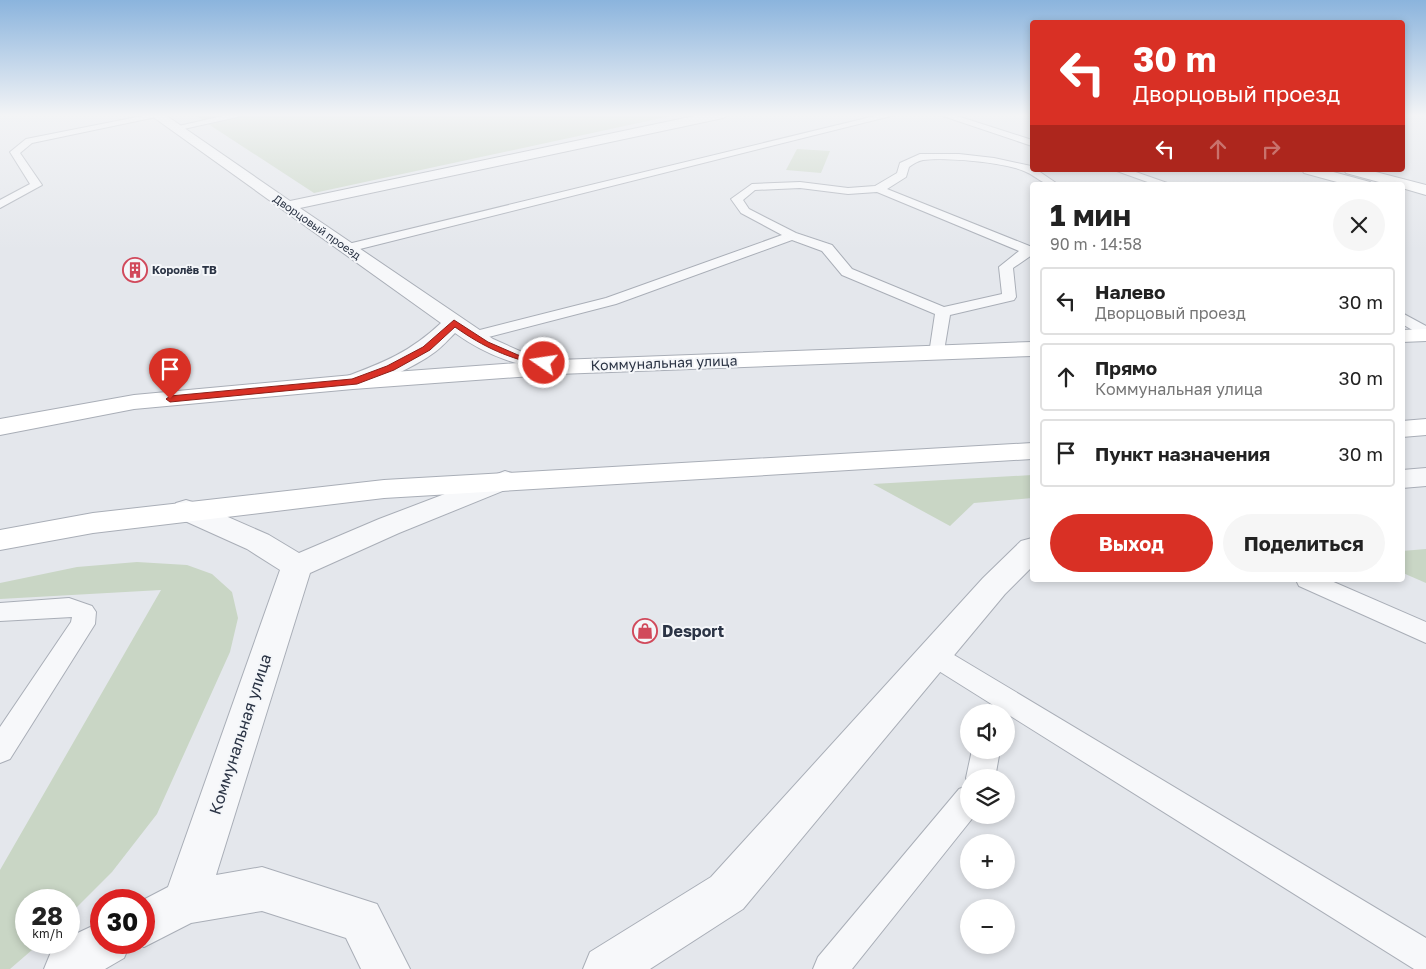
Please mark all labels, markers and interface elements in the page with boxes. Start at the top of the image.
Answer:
text: 30 m [1133,38,1216,80]
icon: left [1050,40,1115,105]
text: Дворцовый проезд [1133,80,1340,107]
icon: left [1151,135,1179,163]
icon: ahead [1204,135,1232,163]
icon: right [1257,135,1285,163]
street label: Дворцовый проезд [271,192,364,262]
text: 1 мин [1050,197,1131,233]
button: close [1333,199,1385,251]
text: 90 m · 14:58 [1050,234,1142,254]
building icon: Королёв ТВ [122,257,148,283]
place label: Королёв ТВ [152,263,217,276]
text: Налево [1095,280,1165,303]
icon: left [1052,287,1080,315]
text: 30 m [1339,290,1383,313]
text: Дворцовый проезд [1095,303,1246,323]
position arrow [517,336,569,388]
pin [149,348,191,399]
street label: Коммунальная улица [590,351,738,374]
icon: arrive [156,355,184,383]
text: Прямо [1095,356,1157,379]
icon: ahead [1052,363,1080,391]
text: 30 m [1339,366,1383,389]
text: Коммунальная улица [1095,379,1263,399]
icon: arrive [1052,439,1080,467]
text: Пункт назначения [1095,442,1270,465]
text: 30 m [1339,442,1383,465]
button: Выход [1050,514,1213,572]
button: Поделиться [1223,514,1385,572]
shop icon: Desport [632,618,658,644]
place label: Desport [662,621,724,641]
street label: Коммунальная улица [205,651,275,817]
map controls [960,704,1015,954]
button: sound [960,704,1015,759]
button: layers [960,769,1015,824]
button: + [960,834,1015,889]
speed limit sign: 30 [90,889,155,954]
button: − [960,899,1015,954]
text: 28 [32,900,63,931]
text: km/h [32,926,63,941]

